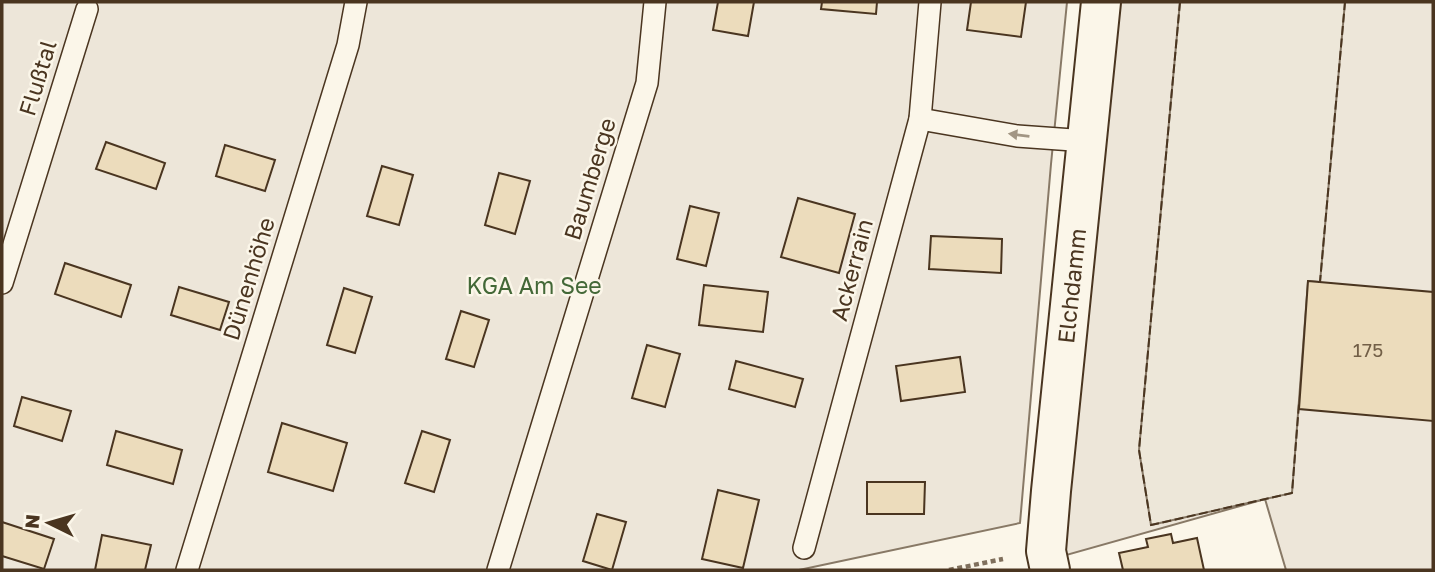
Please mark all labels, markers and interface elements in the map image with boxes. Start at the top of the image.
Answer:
street label: Flußtal [12,36,62,119]
street label: Baumberge [557,114,621,243]
one-way arrow [1008,130,1030,141]
street label: Dünenhöhe [216,214,280,344]
street label: Ackerrain [824,216,878,324]
street label: Elchdamm [1051,227,1091,345]
park label: KGA Am See [466,271,602,299]
house number: 175 [1353,338,1383,361]
north arrow [14,488,84,558]
text: N [19,513,44,530]

